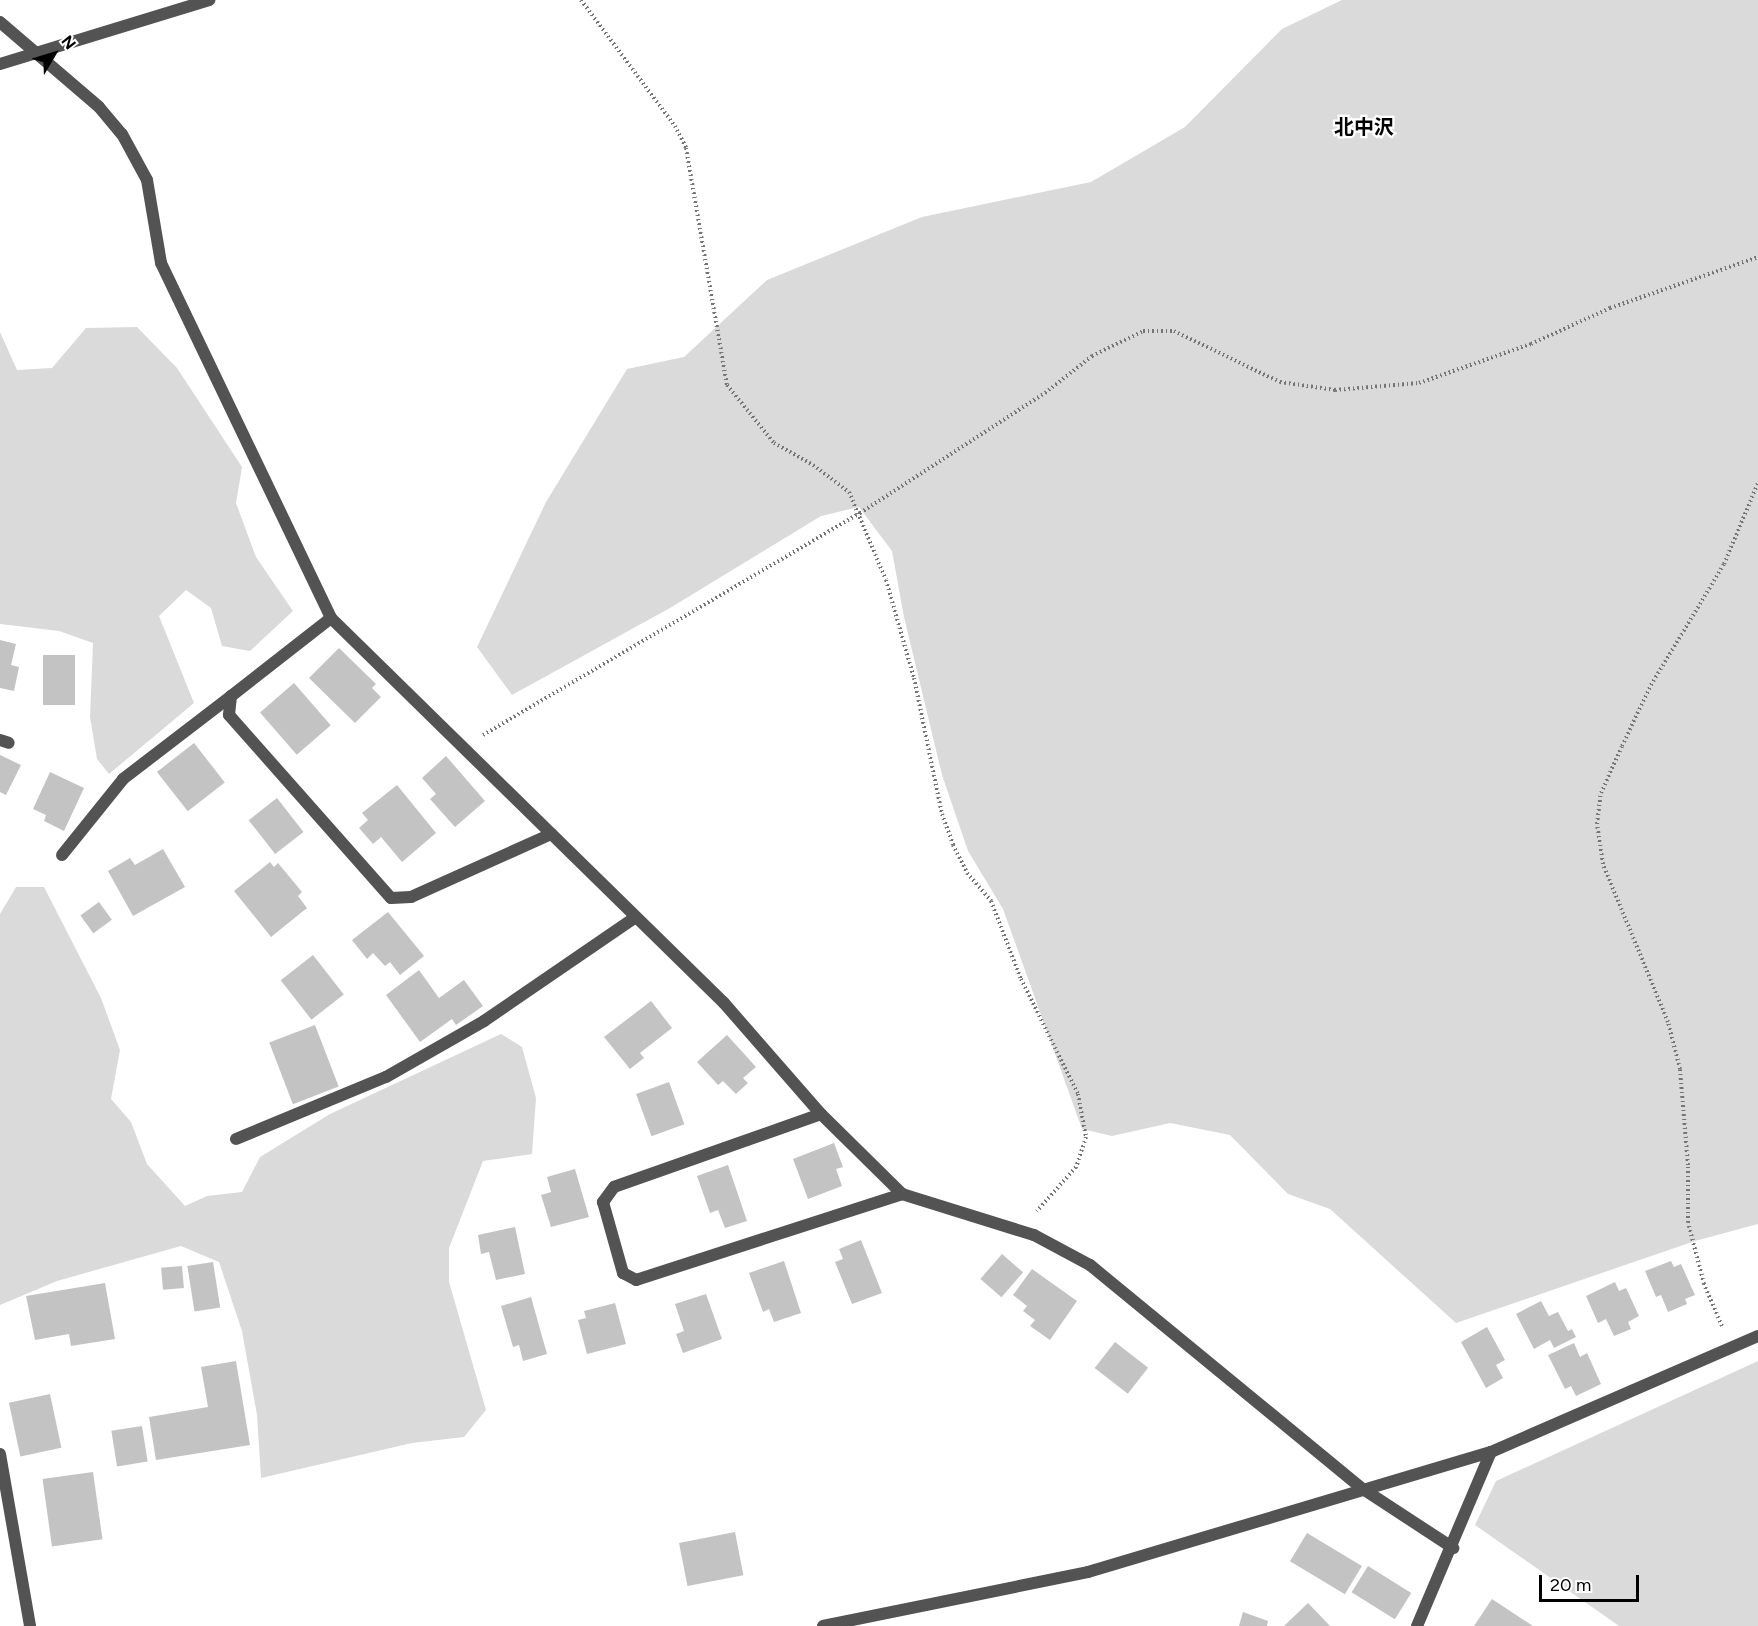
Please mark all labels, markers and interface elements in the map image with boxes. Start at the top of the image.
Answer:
north arrow [24,24,84,84]
text: N [57,32,80,53]
district label: 北中沢 [1334,115,1394,139]
scale bar [1542,1563,1642,1601]
text: 20 m [1550,1574,1591,1596]

